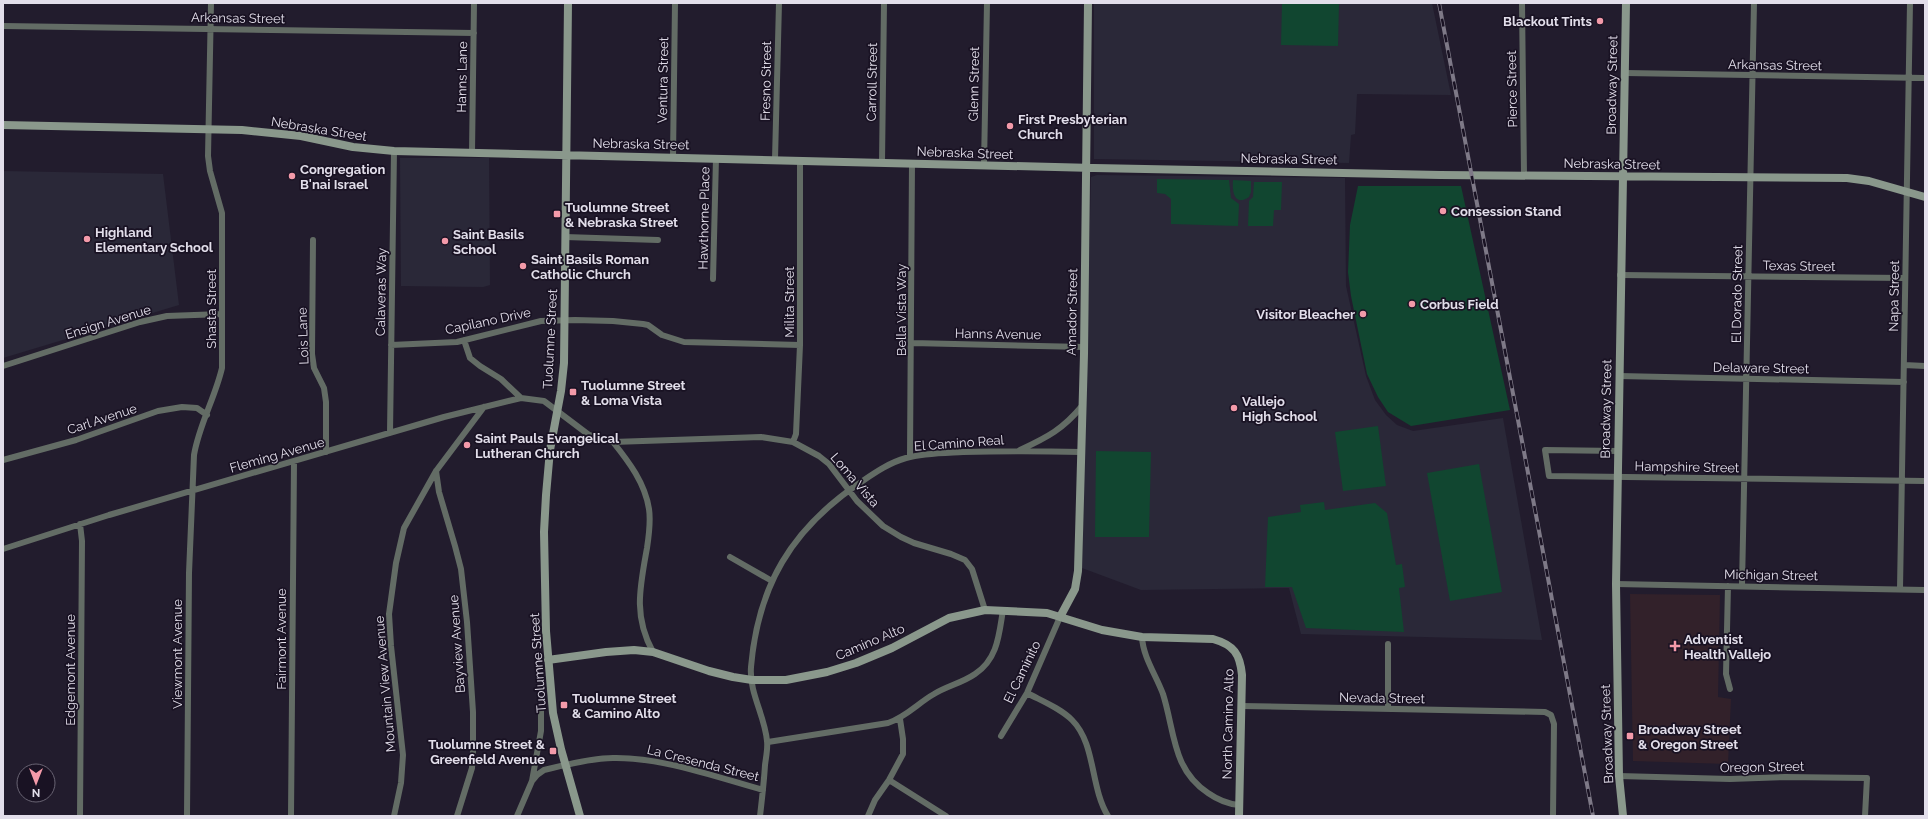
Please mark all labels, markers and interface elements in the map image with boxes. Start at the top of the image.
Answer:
street label: Arkansas Street [191,10,286,26]
place label: Blackout Tints [1503,14,1593,29]
marker: Blackout Tints [1595,16,1605,26]
street label: Broadway Street [1604,35,1620,135]
street label: Ventura Street [655,36,671,123]
street label: Fresno Street [758,40,774,121]
street label: Hanns Lane [454,41,470,113]
street label: Carroll Street [864,42,880,121]
street label: Glenn Street [966,46,982,122]
street label: Pierce Street [1504,50,1520,128]
street label: Arkansas Street [1728,57,1823,73]
place label: First Presbyterian Church [1018,112,1127,142]
street label: Nebraska Street [270,114,369,144]
marker: First Presbyterian Church [1005,121,1015,131]
street label: Nebraska Street [592,136,690,152]
street label: Nebraska Street [916,144,1014,162]
street label: Nebraska Street [1240,151,1338,167]
street label: Nebraska Street [1563,156,1661,172]
place label: Congregation B'nai Israel [300,162,385,192]
street label: Hawthorne Place [696,166,712,270]
marker: Congregation B'nai Israel [287,171,297,181]
place label: Tuolumne Street & Nebraska Street [565,200,678,230]
place label: Consession Stand [1451,204,1561,219]
marker: Consession Stand [1438,206,1448,216]
marker: Tuolumne Street & Nebraska Street [552,209,562,219]
place label: Highland Elementary School [95,225,214,255]
place label: Saint Basils School [453,227,525,257]
marker: Highland Elementary School [82,234,92,244]
marker: Saint Basils School [440,236,450,246]
street label: El Dorado Street [1729,244,1745,343]
street label: Calaveras Way [373,248,389,336]
place label: Saint Basils Roman Catholic Church [531,252,649,282]
street label: Texas Street [1762,258,1836,274]
street label: Napa Street [1886,259,1902,332]
marker: Saint Basils Roman Catholic Church [518,261,528,271]
street label: Bella Vista Way [894,264,909,356]
street label: Milita Street [782,266,797,338]
street label: Amador Street [1064,268,1080,356]
street label: Shasta Street [204,269,219,349]
street label: Tuolumne Street [540,288,560,389]
place label: Corbus Field [1420,297,1499,312]
marker: Corbus Field [1407,299,1417,309]
street label: Ensign Avenue [63,302,153,342]
street label: Capilano Drive [444,305,533,337]
street label: Lois Lane [294,307,311,365]
place label: Visitor Bleacher [1256,307,1355,322]
marker: Visitor Bleacher [1358,309,1368,319]
street label: Hanns Avenue [955,326,1042,342]
street label: Broadway Street [1598,359,1614,459]
street label: Delaware Street [1713,360,1810,376]
place label: Tuolumne Street & Loma Vista [581,378,685,408]
marker: Tuolumne Street & Loma Vista [568,387,578,397]
place label: Vallejo High School [1242,394,1318,424]
street label: Carl Avenue [65,401,139,437]
marker: Vallejo High School [1229,403,1239,413]
place label: Saint Pauls Evangelical Lutheran Church [475,431,620,461]
street label: El Camino Real [913,432,1005,454]
street label: Fleming Avenue [228,434,326,476]
marker: Saint Pauls Evangelical Lutheran Church [462,440,472,450]
street label: Loma Vista [828,450,882,510]
street label: Hampshire Street [1635,459,1740,475]
street label: Michigan Street [1724,567,1819,583]
street label: Fairmont Avenue [274,588,289,690]
street label: Bayview Avenue [446,594,468,694]
street label: Viewmont Avenue [170,599,185,709]
street label: Tuolumne Street [527,612,549,713]
street label: Edgemont Avenue [63,614,78,726]
street label: Mountain View Avenue [372,615,398,753]
street label: Camino Alto [833,621,907,663]
place label: Adventist Health Vallejo [1684,632,1771,662]
street label: El Caminito [1000,638,1044,706]
marker: Adventist Health Vallejo [1669,640,1681,652]
street label: North Camino Alto [1220,668,1236,780]
street label: Broadway Street [1598,684,1616,784]
street label: Nevada Street [1339,690,1426,706]
place label: Tuolumne Street & Camino Alto [572,691,676,721]
marker: Tuolumne Street & Camino Alto [559,700,569,710]
place label: Broadway Street & Oregon Street [1638,722,1742,752]
marker: Broadway Street & Oregon Street [1625,731,1635,741]
place label: Tuolumne Street & Greenfield Avenue [428,737,546,767]
street label: La Cresenda Street [645,742,761,784]
marker: Tuolumne Street & Greenfield Avenue [548,746,558,756]
street label: Oregon Street [1720,759,1805,775]
north arrow [16,763,56,803]
text: N [32,786,40,799]

